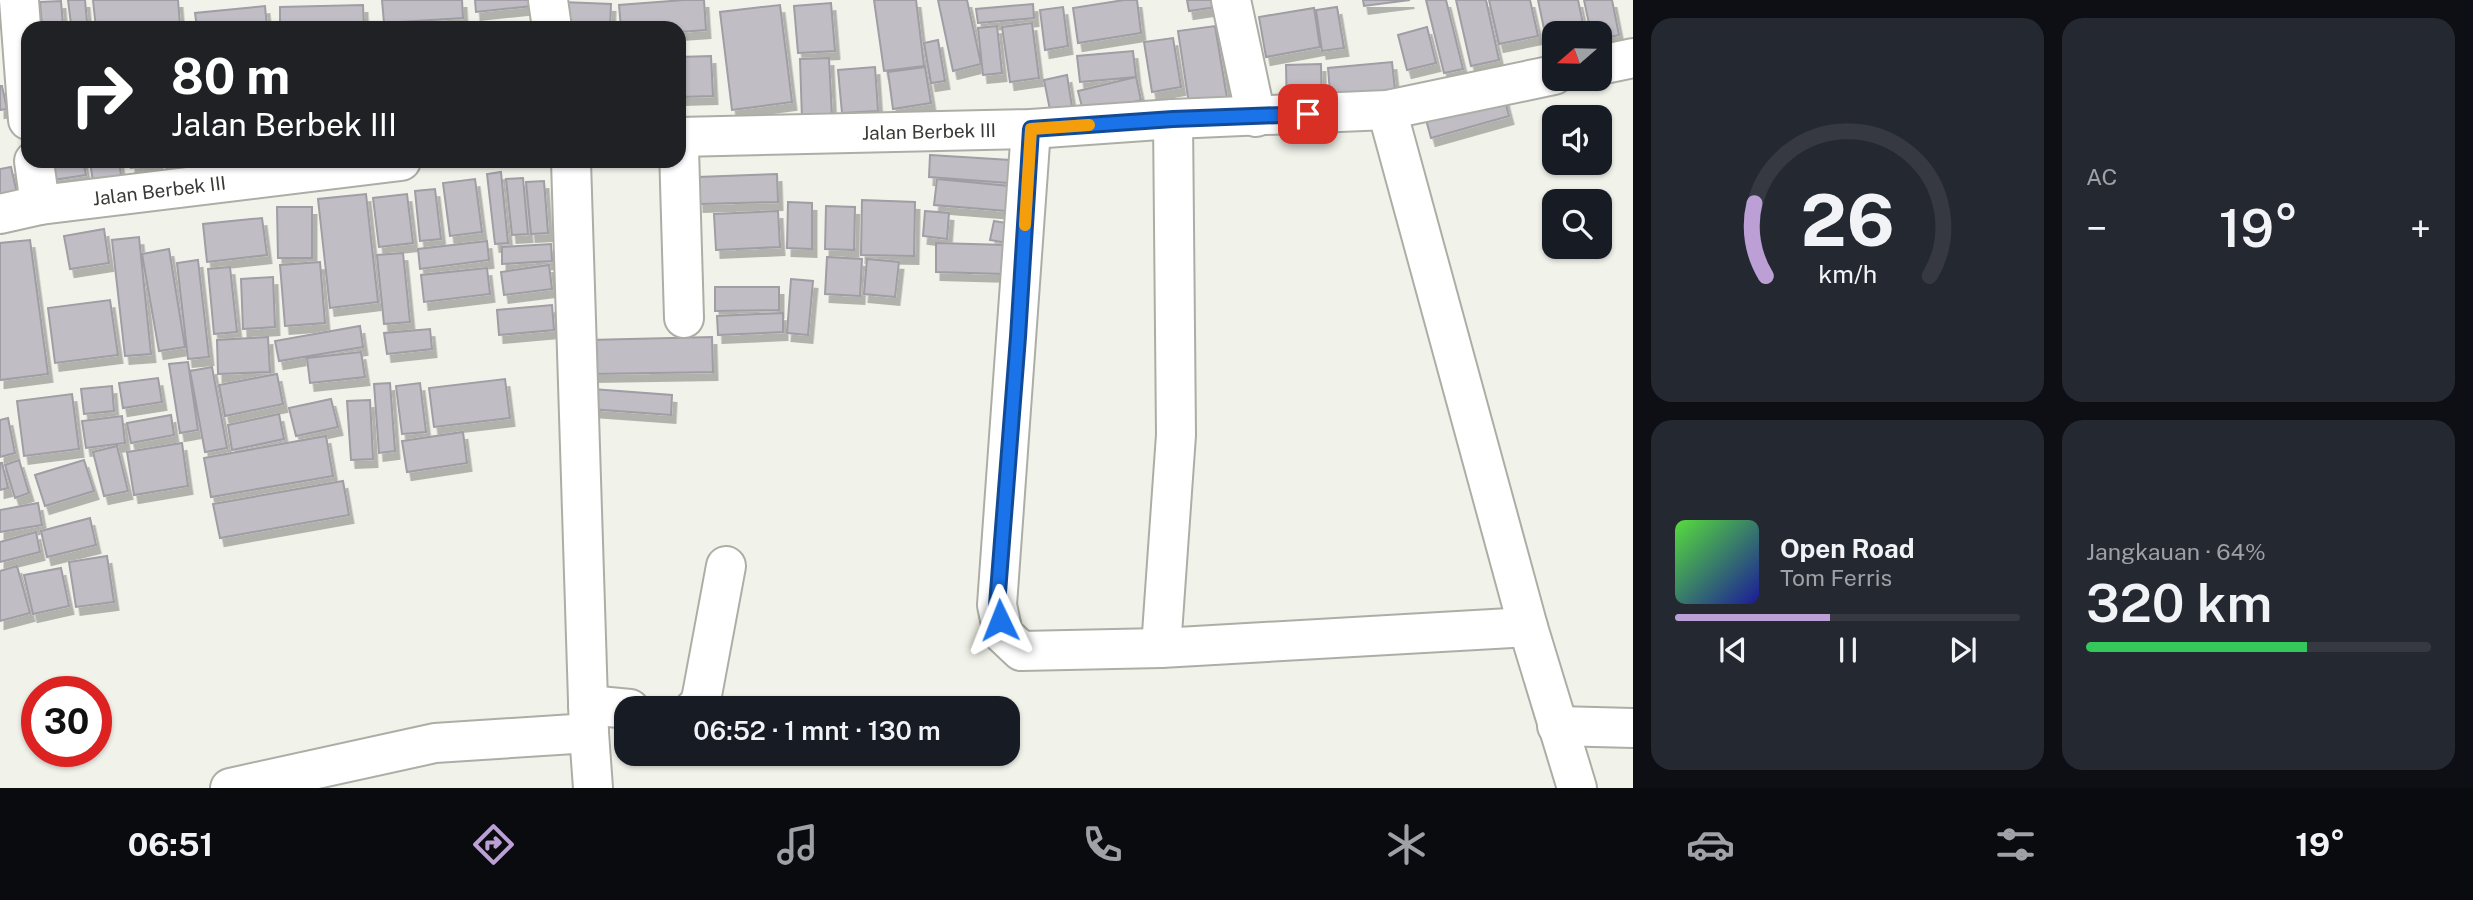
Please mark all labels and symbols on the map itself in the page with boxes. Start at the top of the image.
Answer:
north arrow [1542,21,1612,91]
pin [1278,84,1338,144]
street label: Jalan Berbek III [862,119,996,144]
street label: Jalan Berbek III [91,171,227,210]
position arrow [963,583,1037,657]
speed limit sign: 30 [21,676,112,767]

